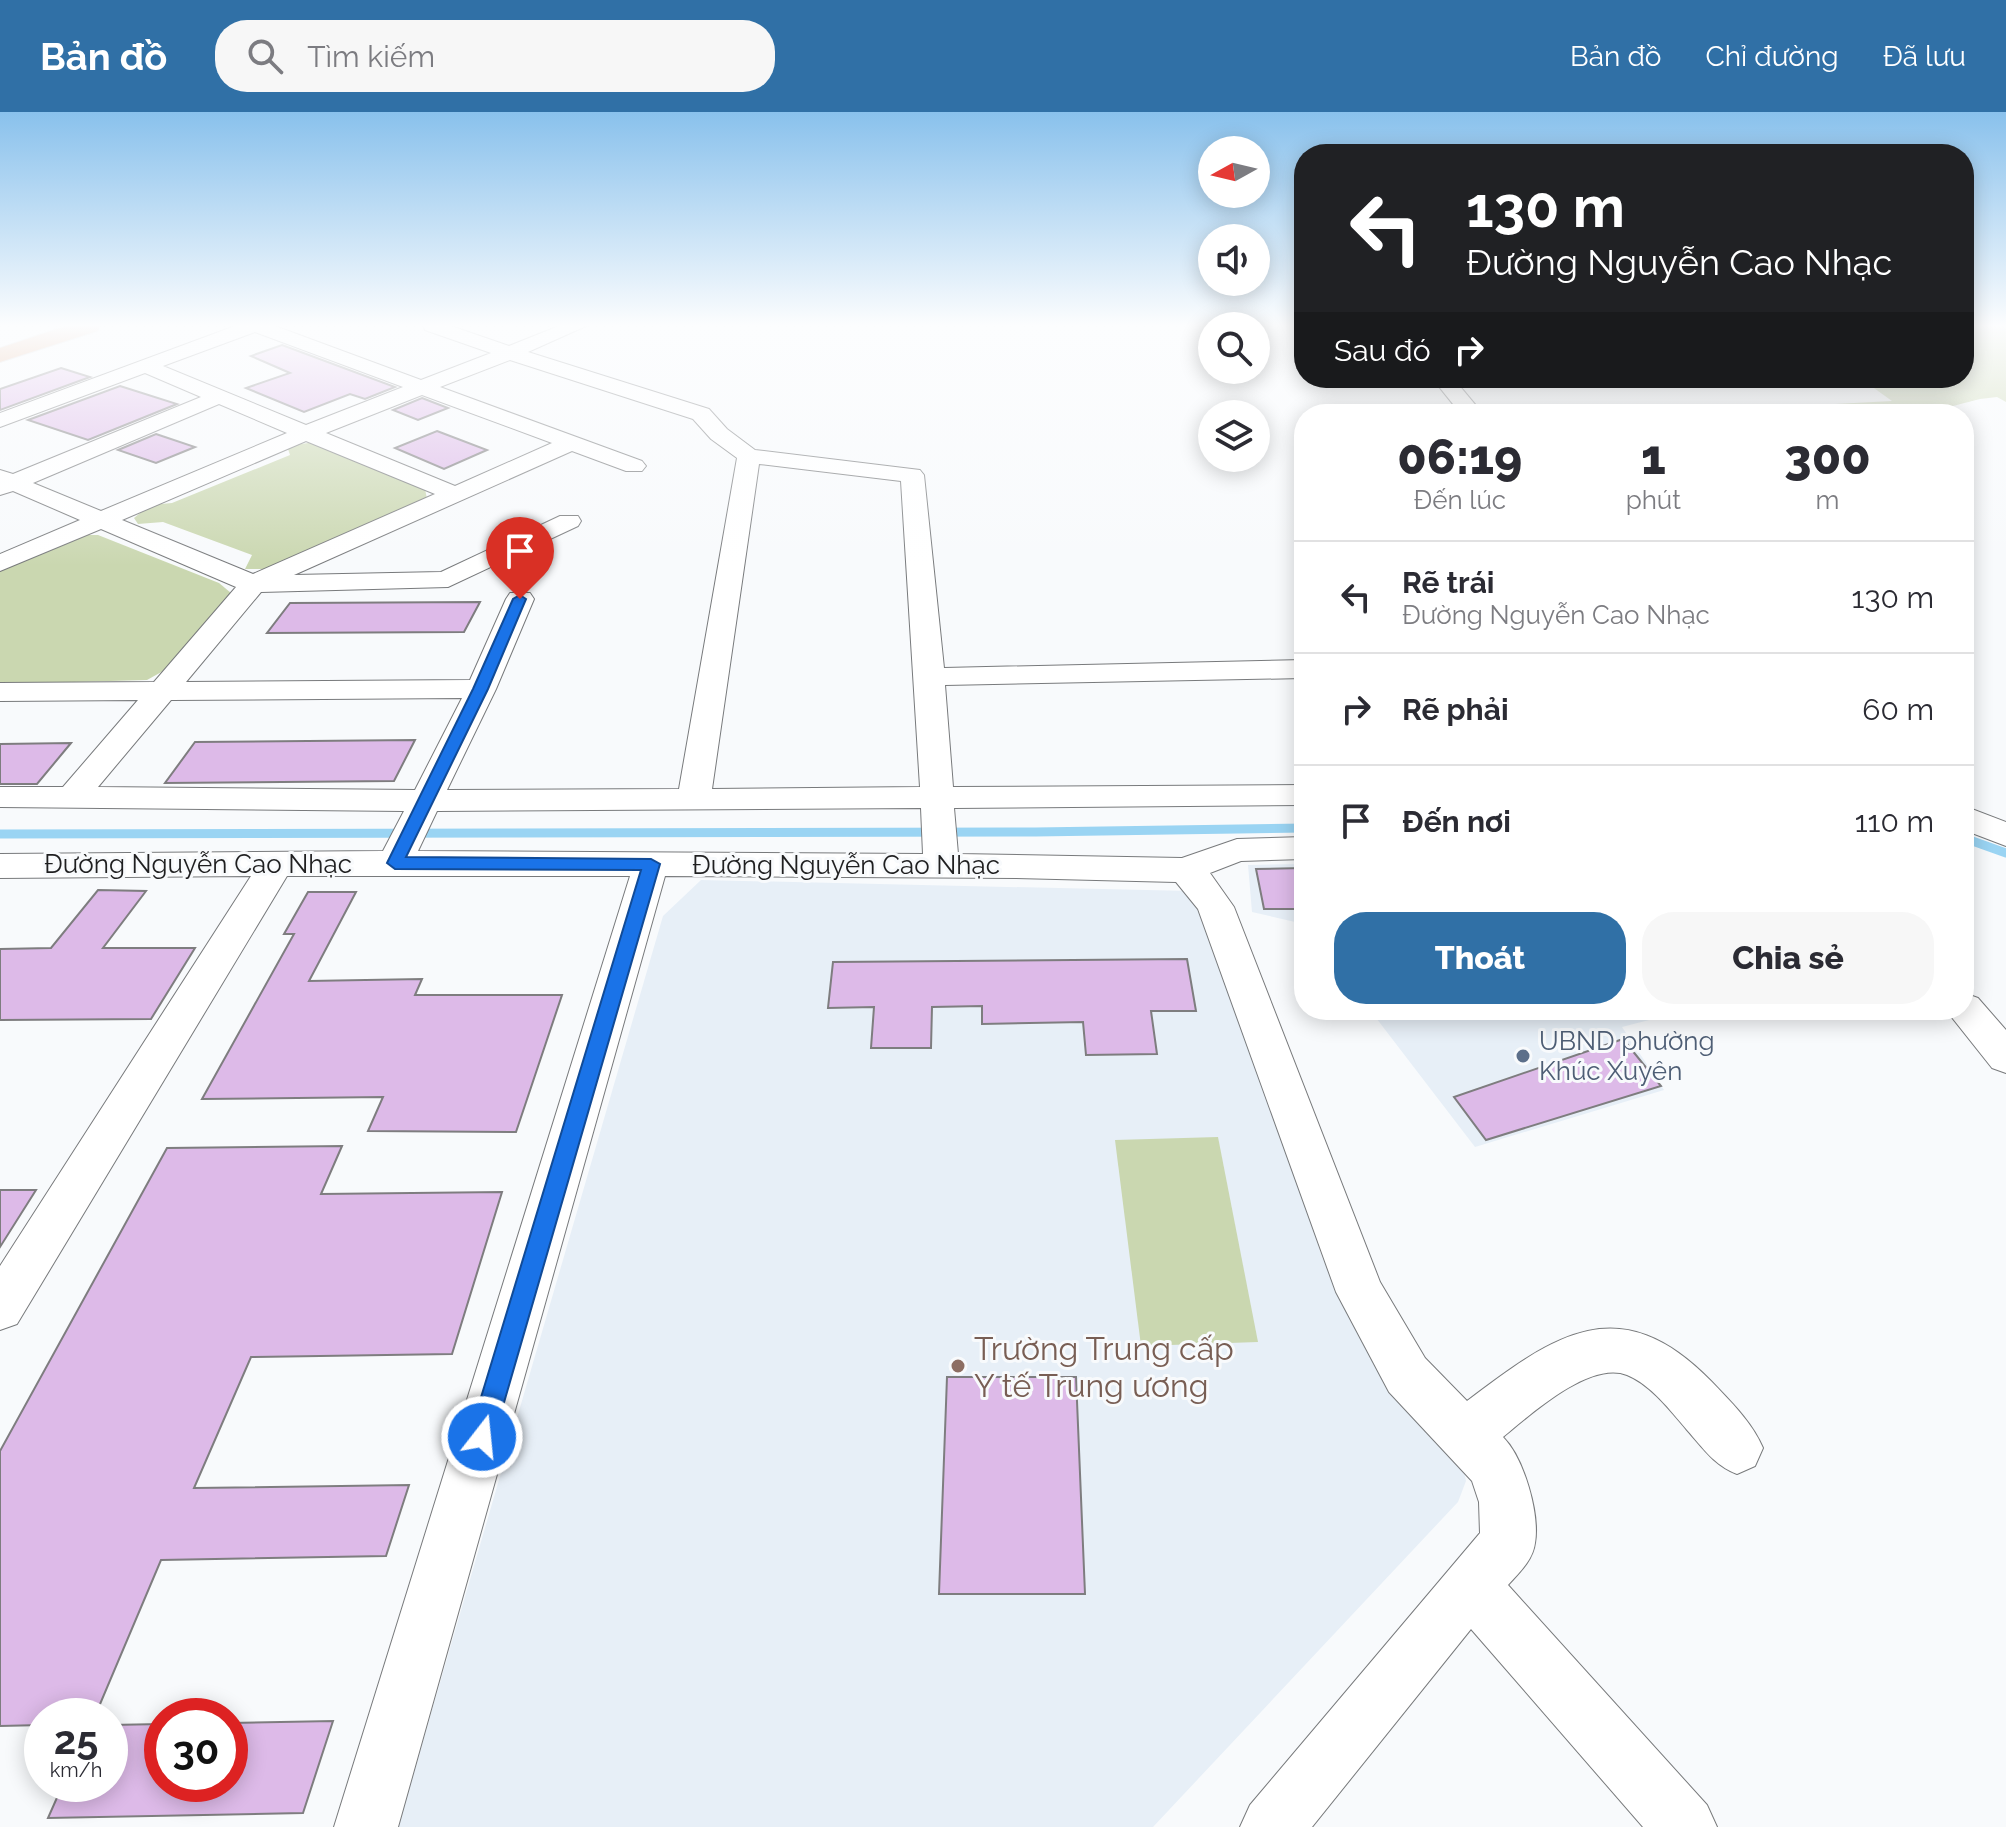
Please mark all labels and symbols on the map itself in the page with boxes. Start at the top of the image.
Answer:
north arrow [1198,136,1270,208]
pin [486,517,554,599]
street label: Đường Nguyễn Cao Nhạc [44,849,352,879]
street label: Đường Nguyễn Cao Nhạc [692,850,1000,880]
place label: UBND phường Khúc Xuyên [1539,1026,1715,1086]
marker: UBND phường Khúc Xuyên [1514,1047,1532,1065]
place label: Trường Trung cấp Y tế Trung ương [974,1330,1234,1404]
marker: Trường Trung cấp Y tế Trung ương [949,1357,967,1375]
position arrow [440,1395,524,1479]
speed limit sign: 30 [144,1698,248,1802]

